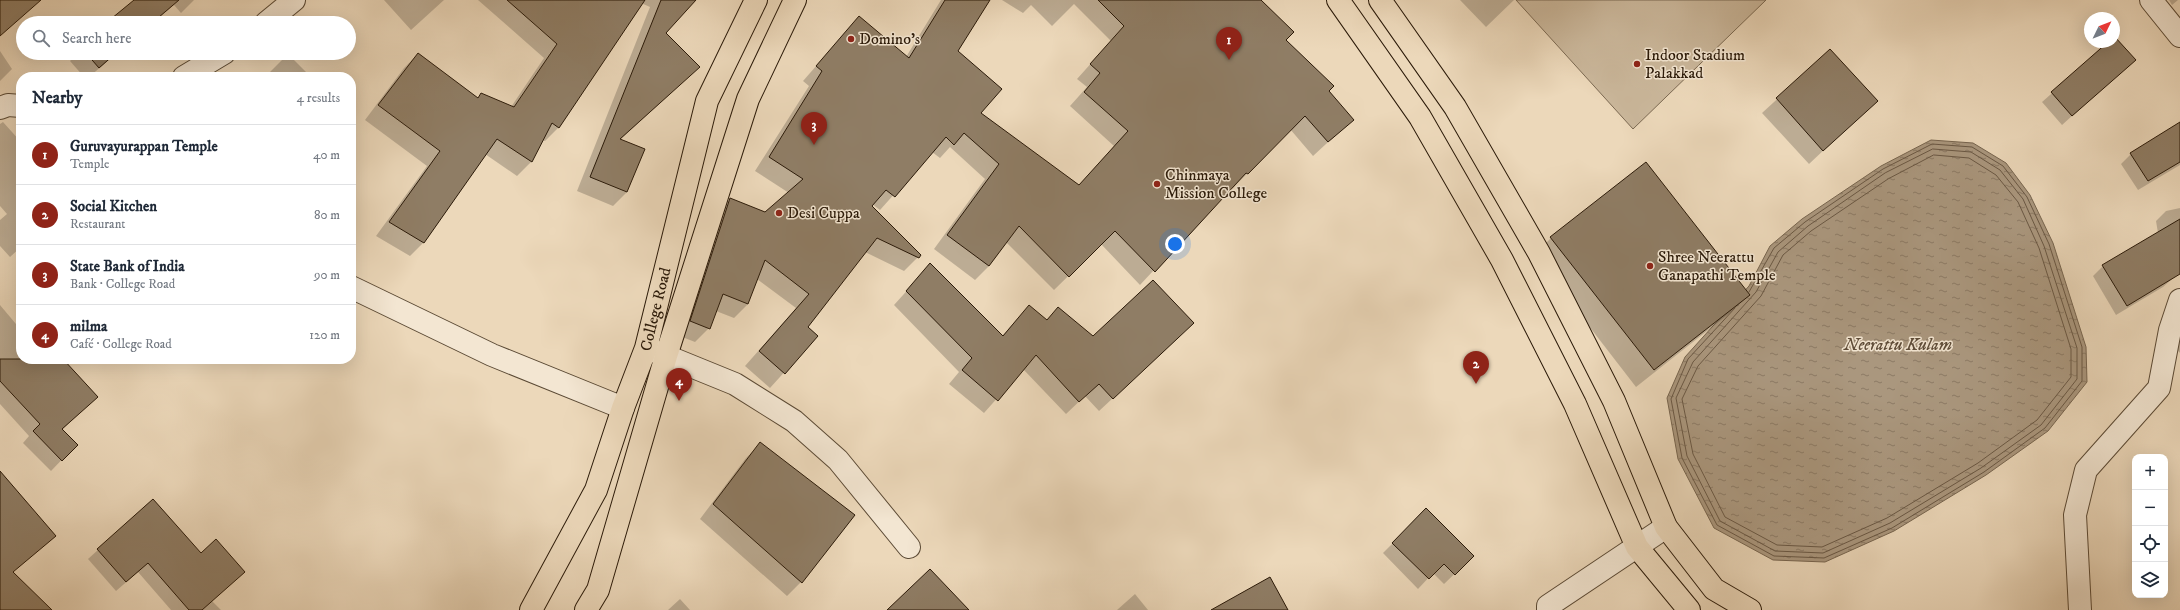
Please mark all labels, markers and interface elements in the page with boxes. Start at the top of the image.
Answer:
north arrow [2084,12,2120,48]
search box [16,16,356,60]
icon: search [30,27,52,49]
pin: 1 [1216,27,1242,60]
text: Search here [62,29,131,48]
place label: Domino's [859,29,920,49]
marker: Domino's [846,34,856,44]
place label: Indoor Stadium Palakkad [1645,45,1745,83]
marker: Indoor Stadium Palakkad [1632,59,1642,69]
text: Nearby [32,87,82,109]
text: 4 results [297,90,340,106]
pin: 3 [801,112,827,145]
text: Guruvayurappan Temple [70,137,218,156]
text: 1 [43,147,47,163]
text: 40 m [313,147,340,163]
text: Temple [70,156,109,172]
place label: Chinmaya Mission College [1165,165,1267,203]
marker: Chinmaya Mission College [1152,179,1162,189]
text: Social Kitchen [70,197,157,216]
place label: Desi Cuppa [787,203,860,223]
text: 2 [42,207,48,223]
text: 80 m [314,207,340,223]
marker: Desi Cuppa [774,208,784,218]
text: Restaurant [70,216,126,232]
your location [1165,234,1185,254]
place label: Shree Neerattu Ganapathi Temple [1658,247,1776,285]
text: State Bank of India [70,257,185,276]
marker: Shree Neerattu Ganapathi Temple [1645,261,1655,271]
street label: College Road [636,265,676,353]
text: 3 [43,267,47,283]
text: 90 m [314,267,340,283]
text: Bank · College Road [70,276,175,292]
text: milma [70,317,107,336]
text: 4 [41,327,49,343]
text: 120 m [309,327,340,343]
water label: Neerattu Kulam [1843,334,1952,356]
text: Café · College Road [70,336,172,352]
pin: 2 [1463,351,1489,384]
pin: 4 [666,368,692,401]
map controls [2132,454,2168,598]
button: + [2132,454,2168,490]
button: − [2132,490,2168,526]
button: locate [2132,526,2168,562]
button: layers [2132,562,2168,598]

